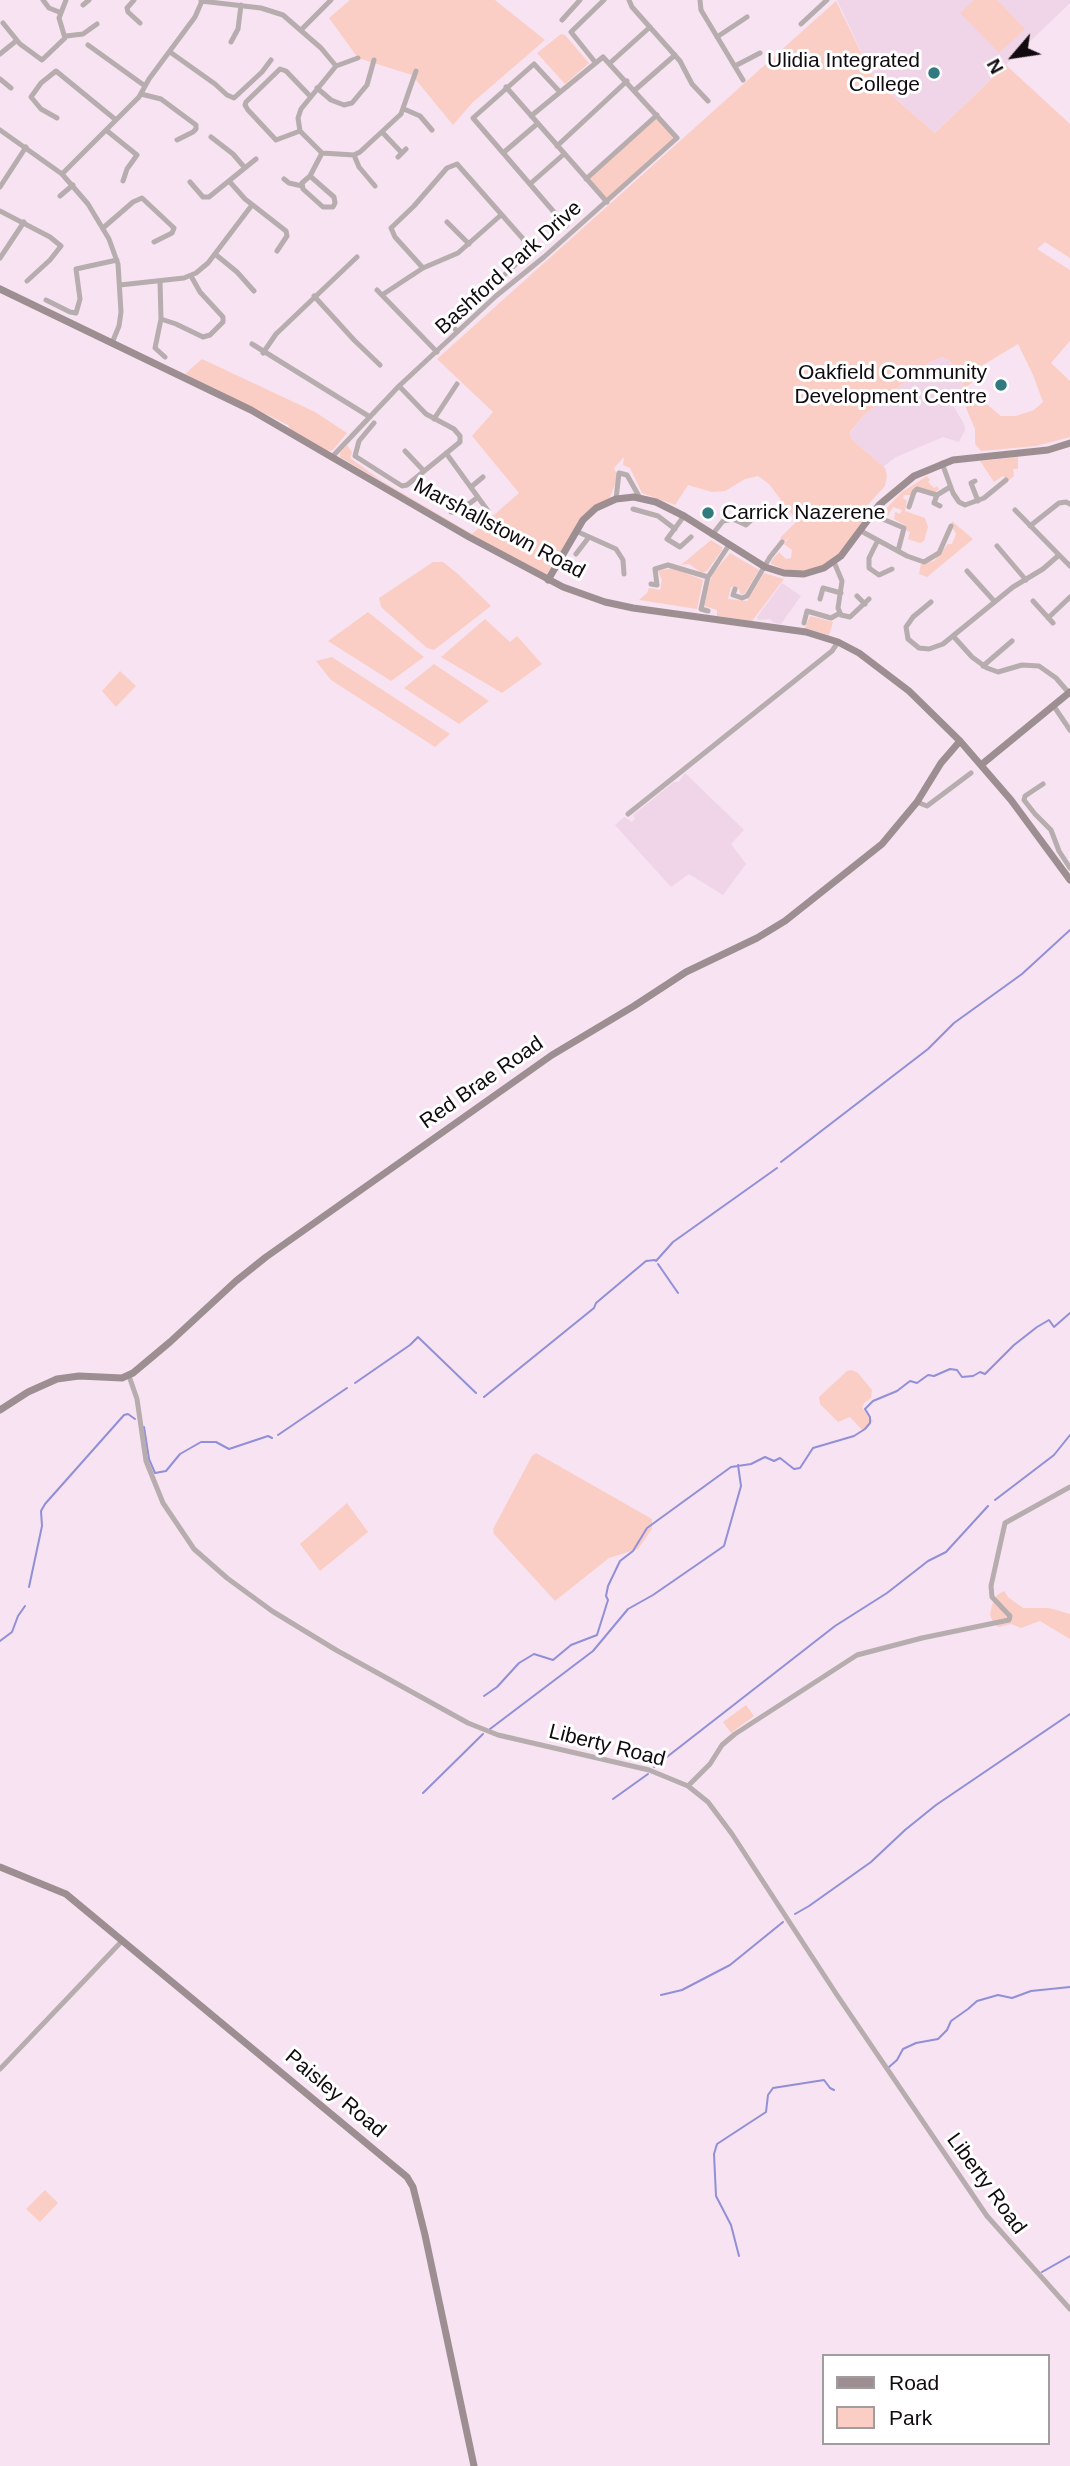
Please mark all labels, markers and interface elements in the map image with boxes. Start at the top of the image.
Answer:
north arrow [979,21,1049,91]
place label: Ulidia Integrated College [767,48,920,98]
text: N [983,55,1008,78]
marker: Ulidia Integrated College [926,65,942,81]
street label: Bashford Park Drive [431,196,587,340]
place label: Oakfield Community Development Centre [794,360,987,410]
marker: Oakfield Community Development Centre [993,377,1009,393]
street label: Marshallstown Road [409,473,589,585]
place label: Carrick Nazerene [722,500,885,526]
marker: Carrick Nazerene [700,505,716,521]
street label: Red Brae Road [415,1031,549,1135]
street label: Liberty Road [546,1719,668,1773]
street label: Paisley Road [280,2045,390,2143]
street label: Liberty Road [941,2128,1031,2240]
legend [822,2354,1049,2445]
text: Road [889,2371,939,2394]
text: Park [889,2406,932,2429]

